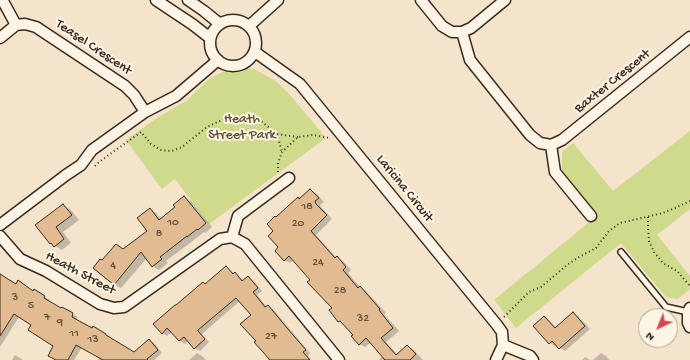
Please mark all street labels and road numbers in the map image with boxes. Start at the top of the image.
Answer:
street label: Teasel Crescent [52,16,134,80]
street label: Baxter Crescent [572,46,654,118]
street label: Laricina Circuit [372,152,436,226]
street label: Heath Street [42,249,118,299]

